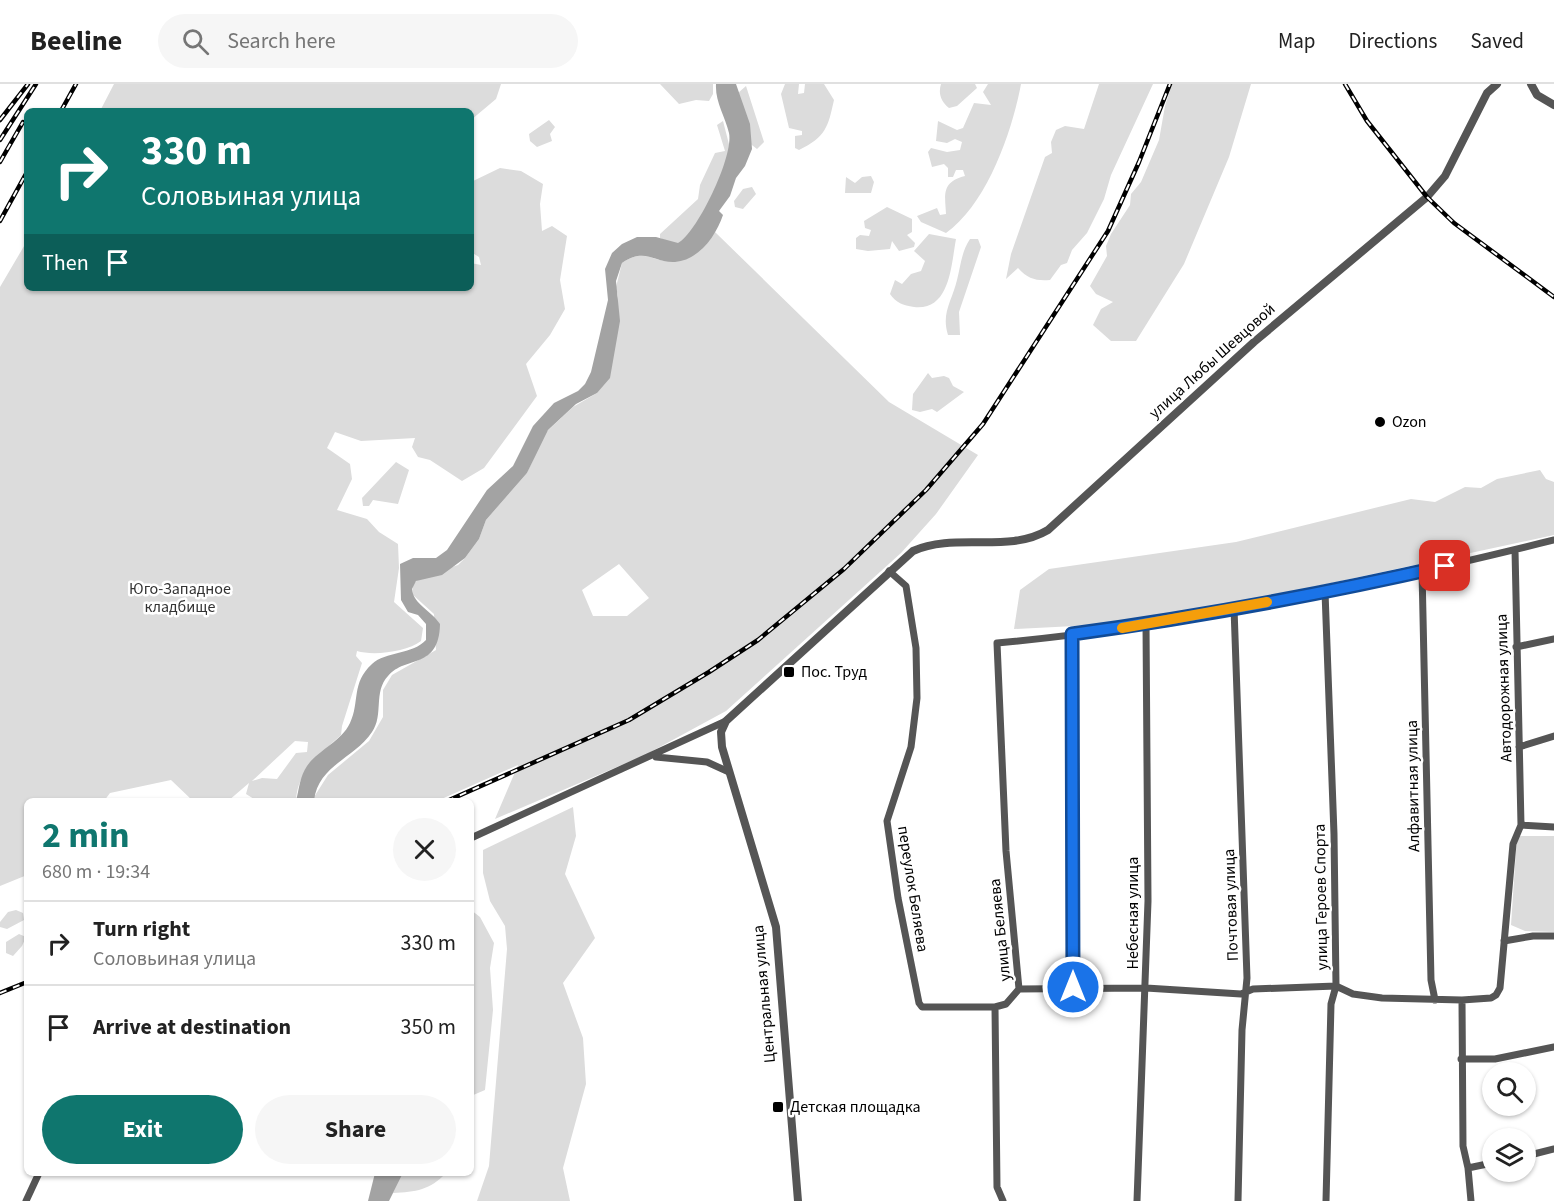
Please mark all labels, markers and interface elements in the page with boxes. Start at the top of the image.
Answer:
search box [158,14,578,68]
text: Beeline [30,21,122,61]
icon: search [179,25,212,58]
text: Search here [227,25,336,57]
text: Map [1278,26,1316,56]
text: Directions [1349,26,1437,56]
text: Saved [1470,26,1524,56]
text: 330 m [141,121,252,181]
icon: right [42,132,120,210]
text: Соловьиная улица [141,177,361,216]
icon: arrive [101,246,134,279]
text: Then [42,247,89,279]
street label: улица Любы Шевцовой [1144,298,1280,424]
place label: Ozon [1392,411,1427,433]
marker: Ozon [1373,415,1387,429]
pin [1419,540,1470,591]
icon: arrive [1428,549,1461,582]
park label: Юго-Западное кладбище [129,578,231,618]
street label: Автодорожная улица [1490,613,1518,763]
place label: Пос. Труд [801,661,867,683]
marker: Пос. Труд [782,665,796,679]
street label: Алфавитная улица [1401,720,1425,852]
text: 2 min [42,810,130,861]
button: close [393,818,456,881]
street label: переулок Беляева [892,824,934,954]
street label: улица Героев Спорта [1309,824,1333,970]
street label: Почтовая улица [1218,848,1244,962]
street label: Небесная улица [1122,857,1144,969]
text: 680 m · 19:34 [42,858,150,886]
street label: улица Беляева [984,878,1016,982]
text: Turn right [93,913,190,945]
street label: Центральная улица [747,924,781,1064]
icon: right [42,927,75,960]
text: 330 m [401,927,456,959]
text: Соловьиная улица [93,945,256,973]
position arrow [1041,955,1105,1019]
icon: arrive [42,1011,75,1044]
text: Arrive at destination [93,1011,291,1043]
text: 350 m [401,1011,456,1043]
map controls [1482,1062,1536,1182]
button: search [1482,1062,1536,1116]
button: Exit [42,1095,243,1164]
button: Share [255,1095,456,1164]
place label: Детская площадка [790,1096,920,1118]
marker: Детская площадка [771,1100,785,1114]
button: layers [1482,1128,1536,1182]

